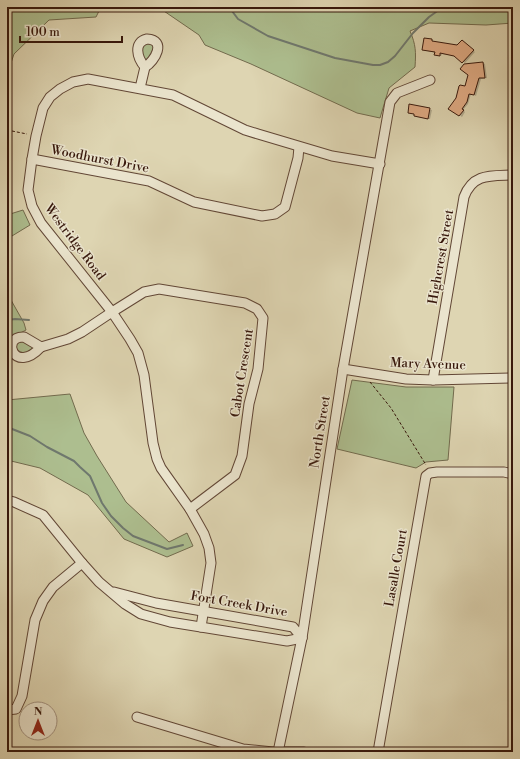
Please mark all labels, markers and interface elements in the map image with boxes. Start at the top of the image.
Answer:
scale bar [20,18,122,44]
text: 100 m [26,25,60,40]
street label: Woodhurst Drive [48,141,151,176]
street label: Westridge Road [40,200,109,284]
street label: Highcrest Street [425,208,457,306]
street label: Cabot Crescent [227,327,257,418]
street label: Mary Avenue [390,355,467,373]
street label: North Street [306,394,334,469]
street label: Lasalle Court [381,528,411,608]
street label: Fort Creek Drive [189,588,289,620]
north arrow [18,701,58,741]
text: N [34,705,43,719]

